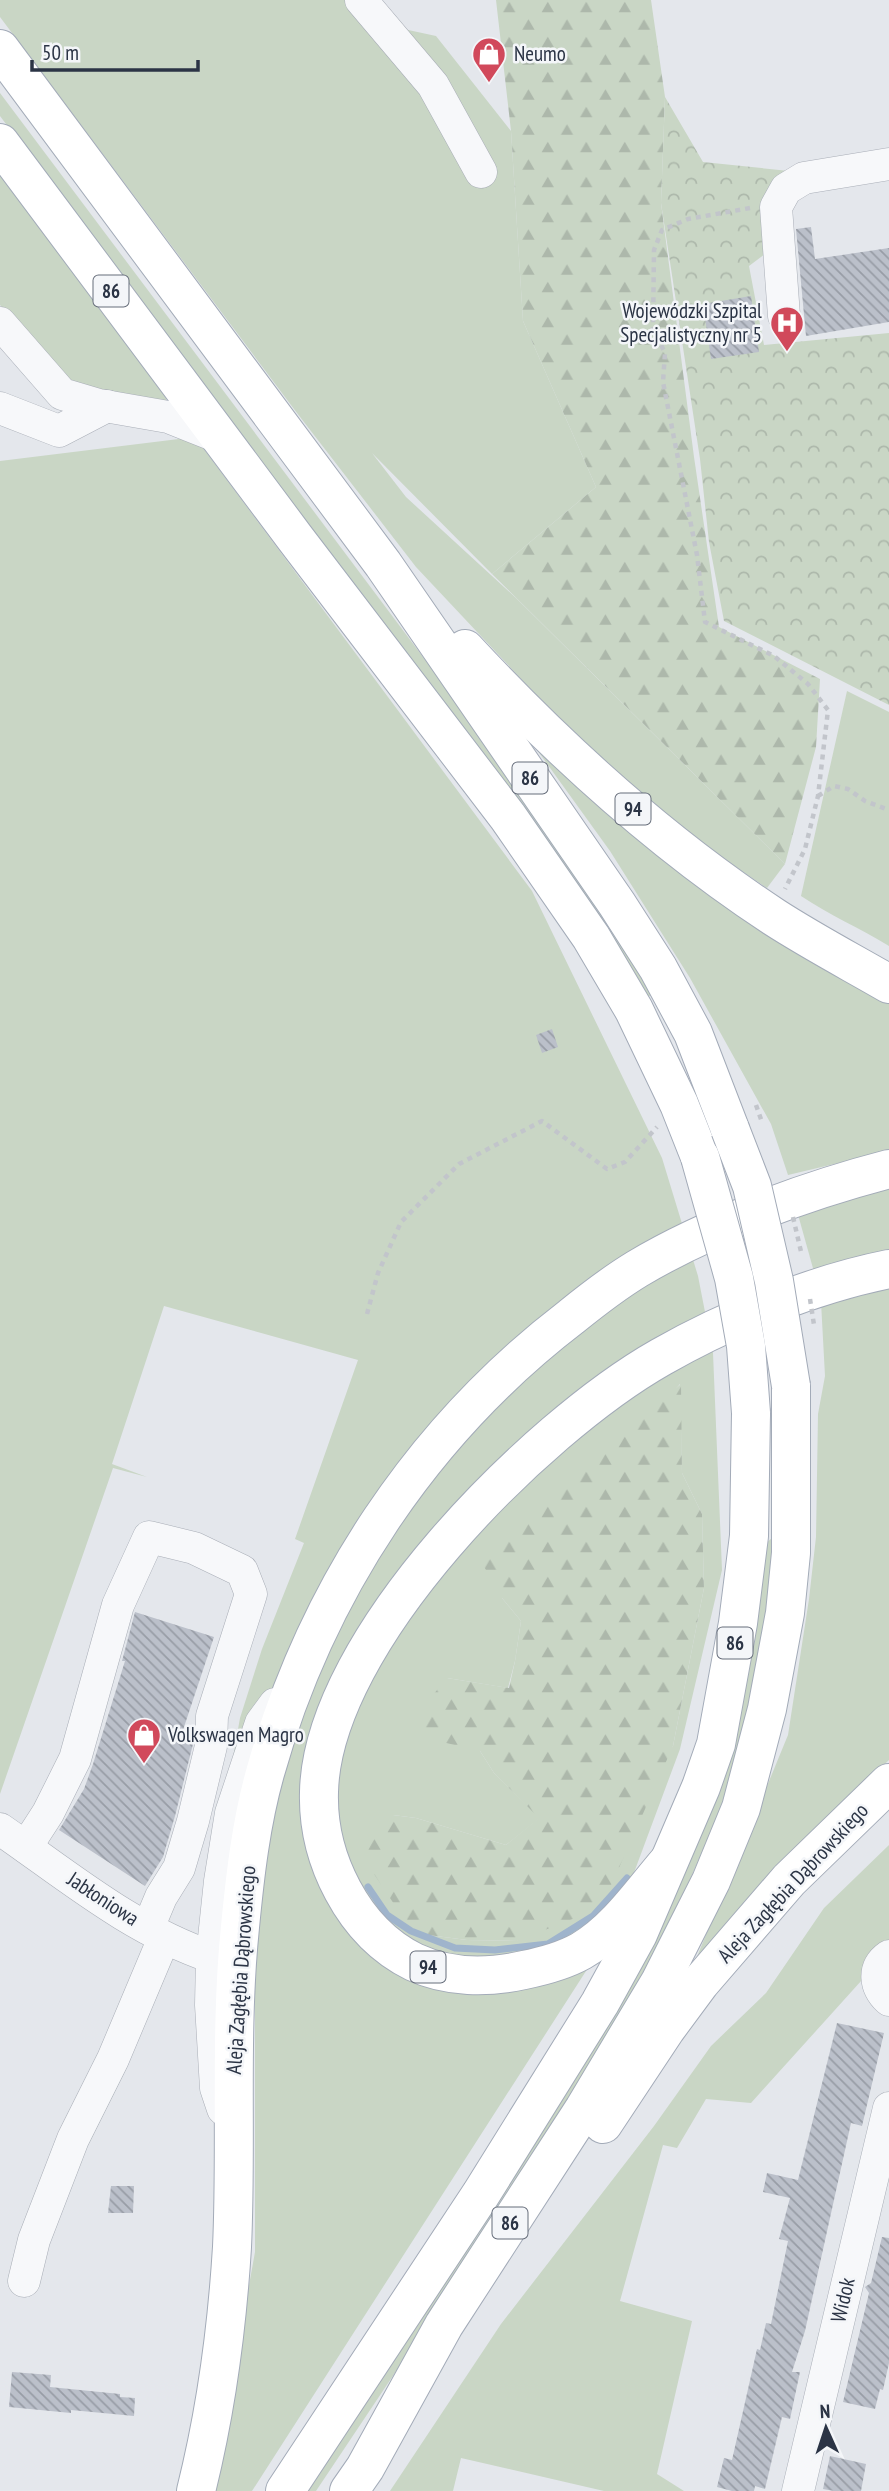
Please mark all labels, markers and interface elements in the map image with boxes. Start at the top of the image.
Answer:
scale bar [32,28,198,72]
shop icon: Neumo [470,35,508,84]
text: 50 m [42,39,79,66]
place label: Neumo [514,40,566,67]
road number: 86 [94,276,128,306]
place label: Wojewódzki Szpital Specjalistyczny nr 5 [620,297,762,348]
hospital icon: Wojewódzki Szpital Specjalistyczny nr 5 [768,304,806,353]
road number: 86 [512,762,548,793]
road number: 94 [616,794,650,824]
road number: 86 [718,1628,752,1658]
shop icon: Volkswagen Magro [125,1716,163,1765]
place label: Volkswagen Magro [167,1721,304,1748]
street label: Aleja Zagłębia Dąbrowskiego [712,1797,874,1968]
street label: Jabłoniowa [62,1865,144,1932]
street label: Aleja Zagłębia Dąbrowskiego [220,1865,261,2075]
road number: 94 [410,1952,446,1982]
road number: 86 [492,2208,528,2238]
street label: Widok [824,2275,861,2325]
north arrow [791,2393,861,2463]
text: N [819,2399,831,2423]

